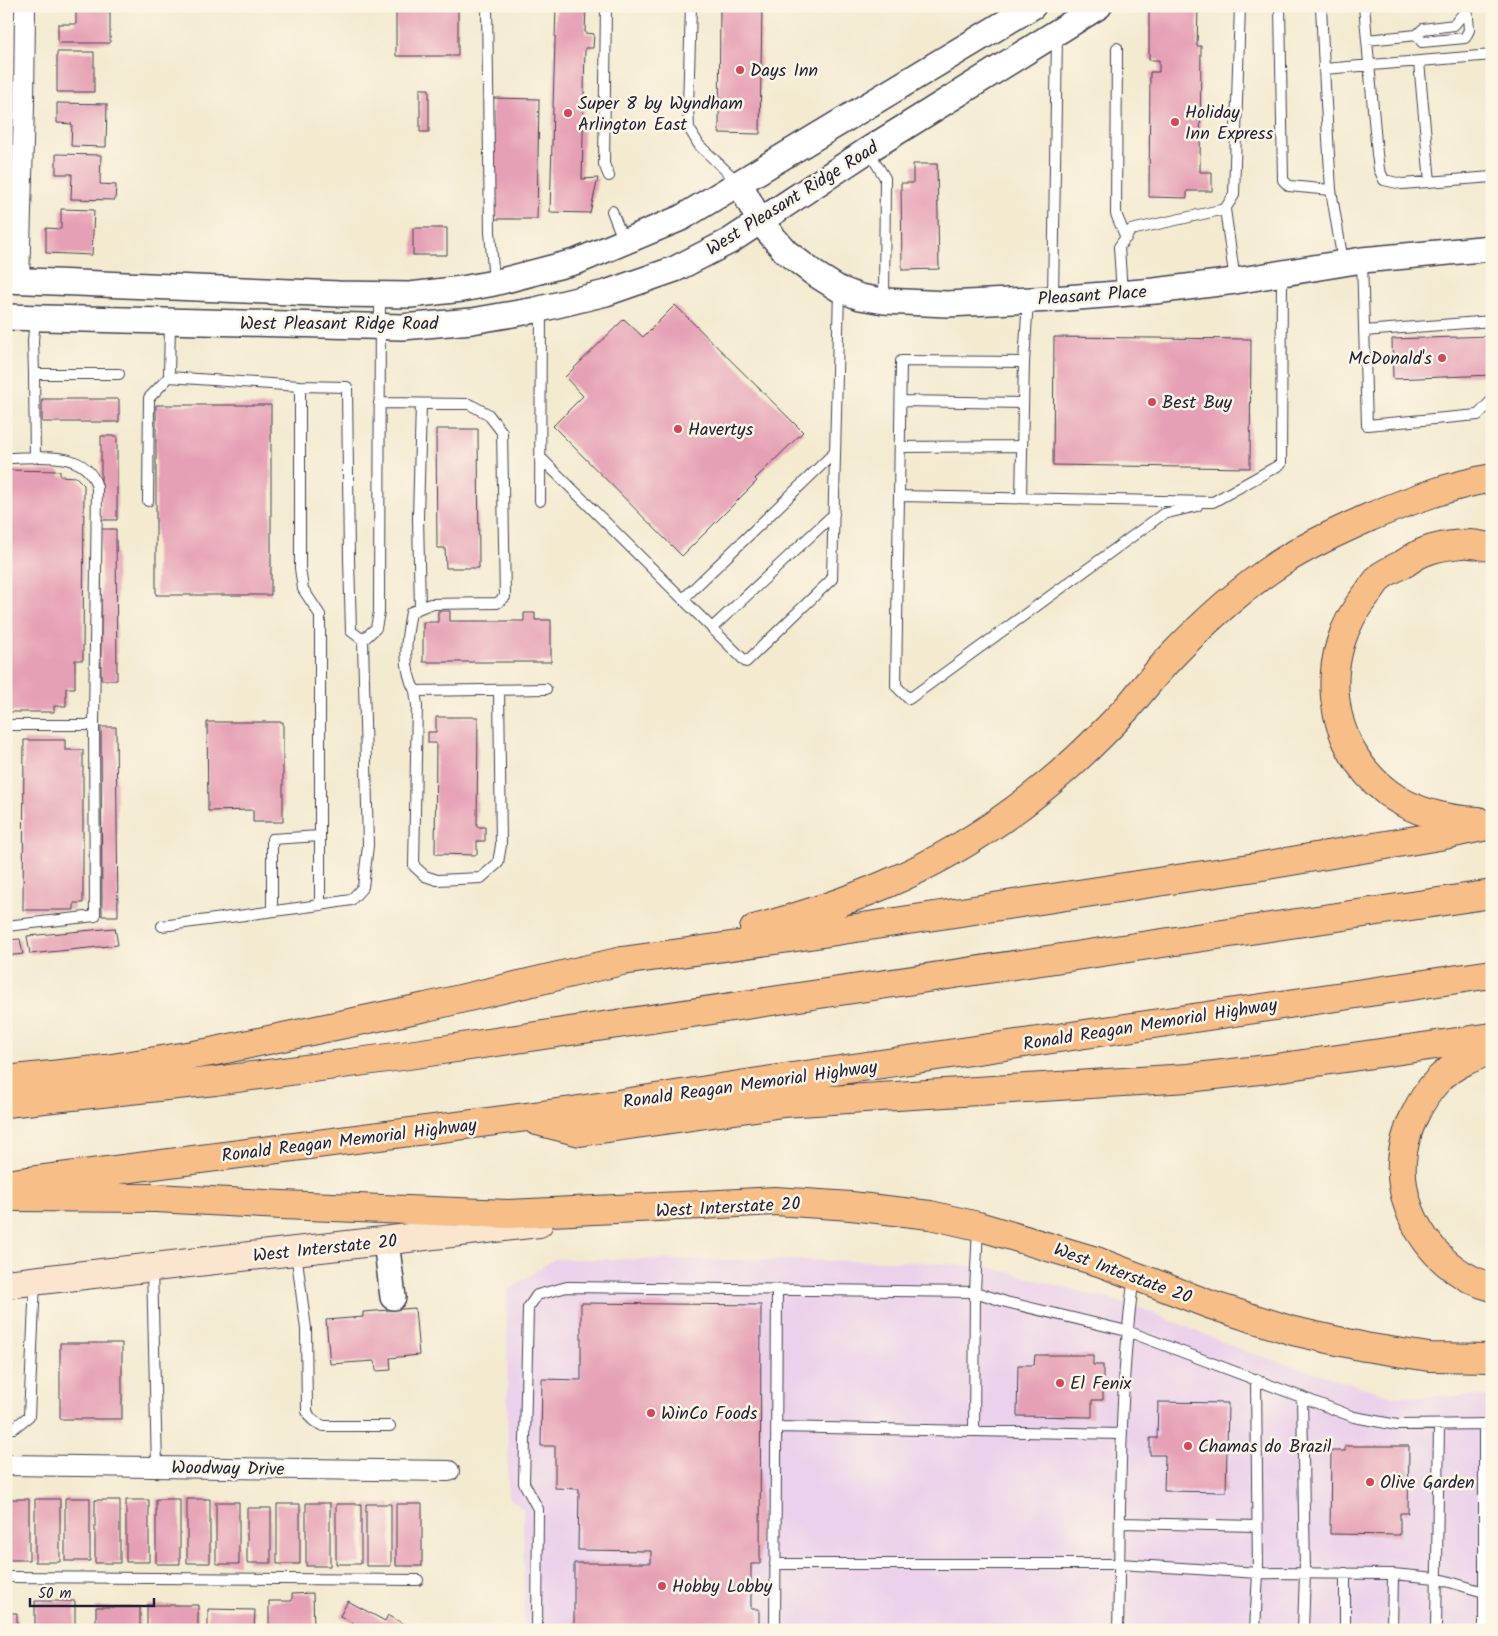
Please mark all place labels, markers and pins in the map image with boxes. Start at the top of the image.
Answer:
place label: Days Inn [750,57,818,86]
marker: Days Inn [734,64,746,76]
place label: Super 8 by Wyndham Arlington East [578,90,743,140]
place label: Holiday Inn Express [1185,99,1274,149]
marker: Super 8 by Wyndham Arlington East [562,107,574,119]
marker: Holiday Inn Express [1169,116,1181,128]
place label: McDonald's [1348,345,1432,374]
marker: McDonald's [1436,352,1448,364]
place label: Best Buy [1162,389,1233,418]
marker: Best Buy [1146,396,1158,408]
place label: Havertys [688,416,754,445]
marker: Havertys [672,423,684,435]
place label: El Fenix [1070,1370,1132,1399]
marker: El Fenix [1054,1377,1066,1389]
place label: WinCo Foods [661,1400,758,1429]
marker: WinCo Foods [645,1407,657,1419]
place label: Chamas do Brazil [1198,1433,1332,1462]
marker: Chamas do Brazil [1182,1440,1194,1452]
place label: Olive Garden [1380,1469,1475,1498]
marker: Olive Garden [1364,1476,1376,1488]
place label: Hobby Lobby [672,1573,773,1602]
marker: Hobby Lobby [656,1580,668,1592]

